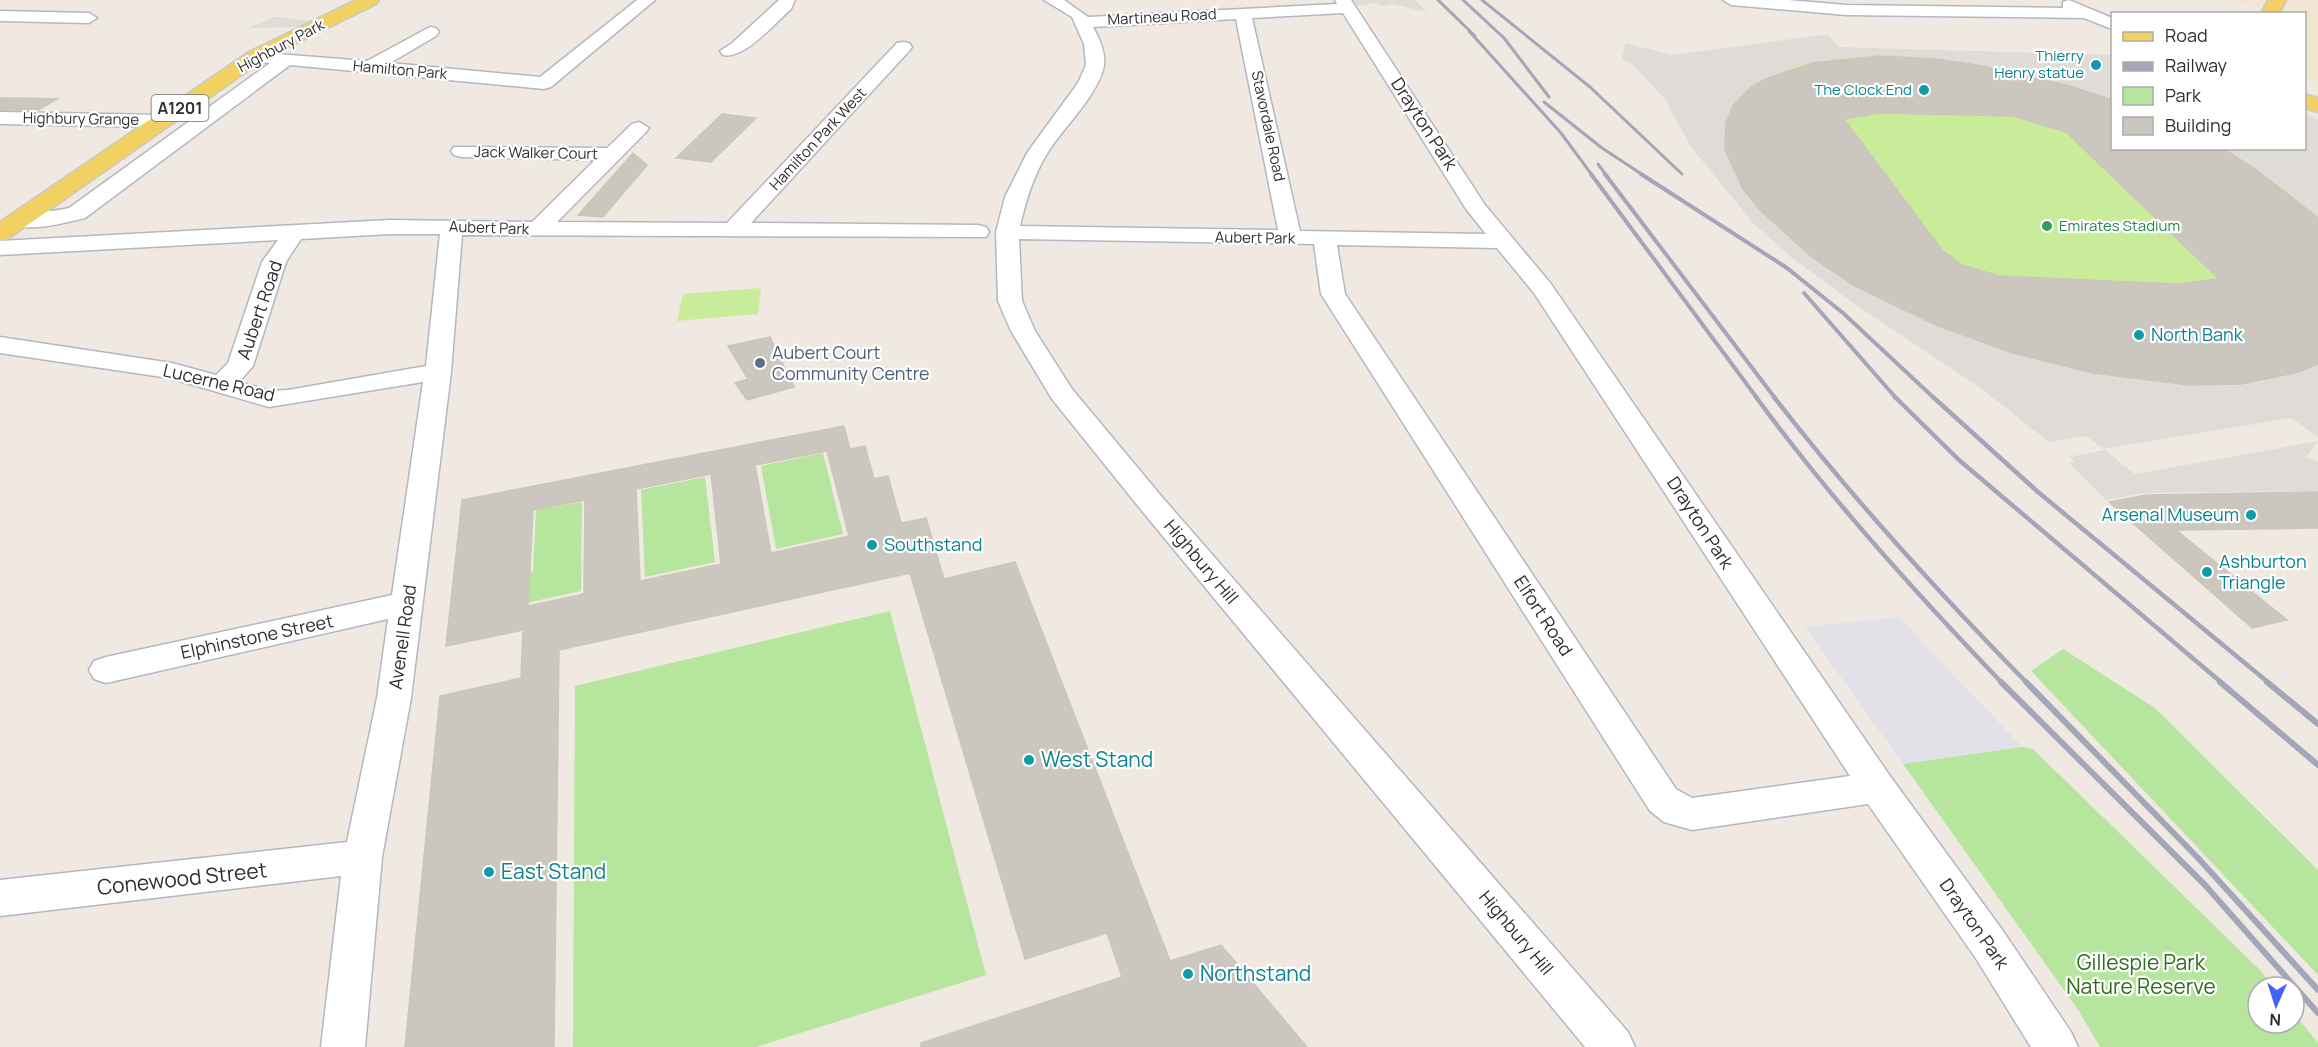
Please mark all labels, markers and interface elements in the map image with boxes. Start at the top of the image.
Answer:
street label: Martineau Road [1107,3,1217,30]
legend [2111,12,2306,150]
street label: Highbury Park [234,14,328,77]
text: Road [2165,23,2208,47]
place label: Thierry Henry statue [1994,45,2084,83]
text: Railway [2165,53,2227,77]
street label: Hamilton Park [352,55,449,84]
marker: Thierry Henry statue [2089,58,2103,72]
street label: Stavordale Road [1246,69,1290,183]
street label: Drayton Park [1386,73,1464,175]
place label: The Clock End [1814,79,1912,100]
street label: Hamilton Park West [764,83,871,195]
marker: The Clock End [1917,83,1931,97]
text: Park [2165,83,2202,107]
road number: A1201 [152,95,208,121]
street label: Highbury Grange [23,107,139,130]
text: Building [2165,113,2231,137]
street label: Jack Walker Court [474,141,598,164]
place label: Emirates Stadium [2059,215,2180,236]
street label: Aubert Park [448,216,530,239]
marker: Emirates Stadium [2040,219,2054,233]
street label: Aubert Park [1215,226,1296,249]
street label: Aubert Road [231,257,287,362]
place label: North Bank [2151,322,2244,346]
marker: North Bank [2132,328,2146,342]
place label: Aubert Court Community Centre [772,340,930,385]
marker: Aubert Court Community Centre [753,356,767,370]
street label: Lucerne Road [161,358,277,407]
street label: Drayton Park [1662,472,1740,574]
place label: Arsenal Museum [2102,502,2239,526]
marker: Arsenal Museum [2244,508,2258,522]
street label: Highbury Hill [1159,514,1244,609]
place label: Southstand [884,532,982,556]
marker: Southstand [865,538,879,552]
place label: Ashburton Triangle [2219,549,2307,594]
marker: Ashburton Triangle [2200,565,2214,579]
street label: Elfort Road [1509,571,1579,660]
street label: Avenell Road [383,583,421,691]
street label: Elphinstone Street [178,608,335,664]
place label: West Stand [1041,745,1153,773]
marker: West Stand [1022,753,1036,767]
street label: Conewood Street [96,855,268,901]
place label: East Stand [501,857,606,885]
marker: East Stand [482,865,496,879]
street label: Drayton Park [1935,873,2016,974]
street label: Highbury Hill [1474,885,1559,980]
park label: Gillespie Park Nature Reserve [2066,948,2216,1000]
place label: Northstand [1200,959,1311,987]
marker: Northstand [1181,967,1195,981]
north arrow [2246,975,2306,1035]
text: N [2269,1009,2282,1031]

